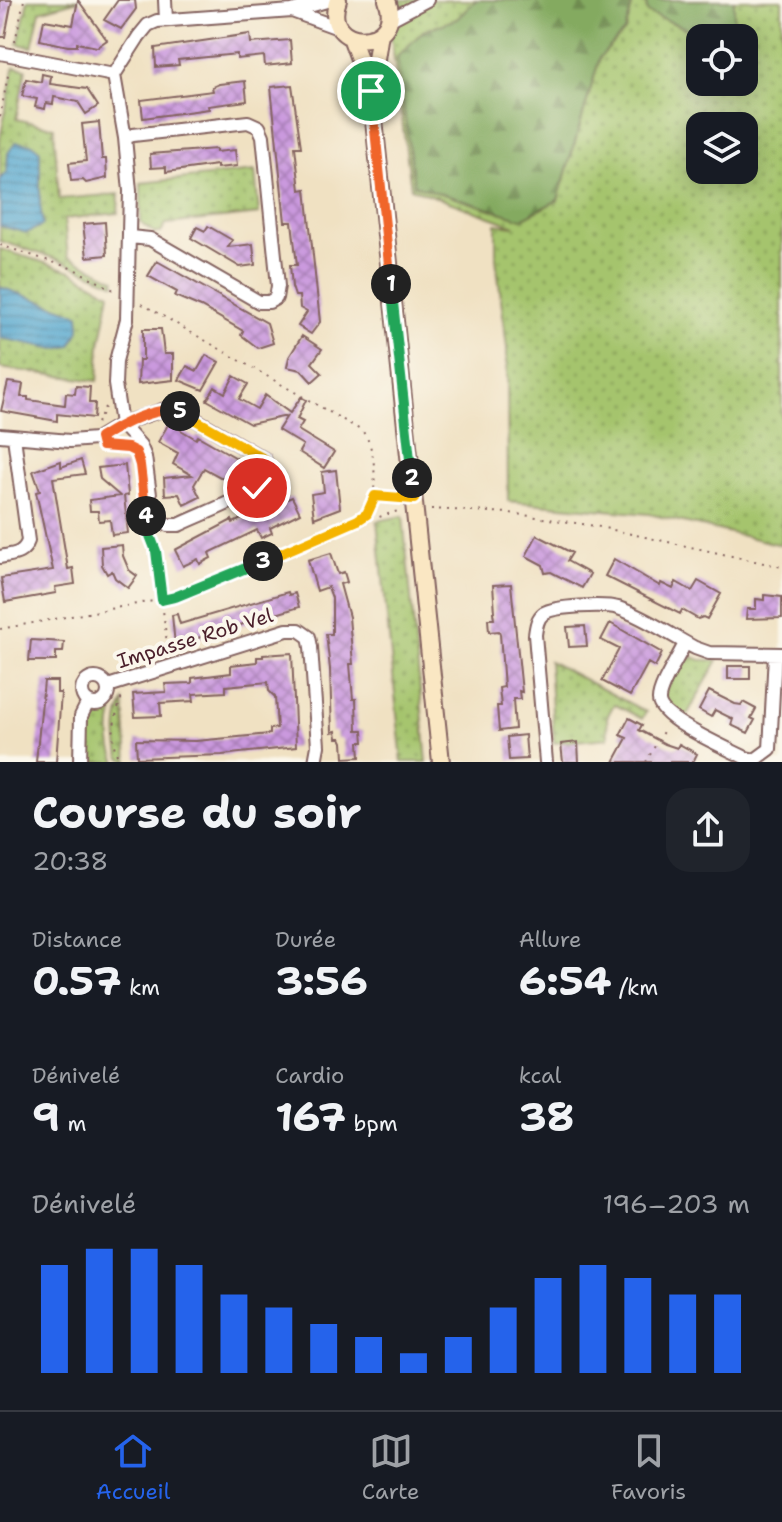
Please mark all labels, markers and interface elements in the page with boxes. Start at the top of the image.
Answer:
map controls [686,24,758,184]
button: locate [686,24,758,96]
pin [337,57,405,125]
icon: arrive [349,69,393,113]
button: layers [686,112,758,184]
pin: 1 [371,264,411,304]
text: 1 [386,269,396,298]
pin: 5 [160,391,200,431]
text: 5 [173,396,187,425]
pin [223,454,291,522]
pin: 2 [392,458,432,498]
text: 2 [404,463,420,492]
icon: check [235,466,279,510]
pin: 4 [126,496,166,536]
text: 4 [138,501,154,530]
pin: 3 [243,541,283,581]
text: 3 [255,546,271,575]
street label: Impasse Rob Vel [114,602,276,674]
text: Course du soir [32,783,362,842]
button: share [666,788,750,872]
text: 20:38 [32,843,108,878]
text: Distance [32,925,122,954]
text: Durée [275,925,336,954]
text: Allure [519,925,582,954]
text: 0.57 [32,954,121,1008]
text: 3:56 [275,954,368,1008]
text: 6:54 [519,954,611,1008]
text: km [121,973,160,1002]
text: /km [611,973,658,1002]
text: Dénivelé [32,1061,120,1090]
text: Cardio [275,1061,344,1090]
text: kcal [519,1061,561,1090]
text: 9 [32,1090,60,1144]
text: 167 [275,1090,346,1144]
text: 38 [519,1090,574,1144]
text: m [60,1109,86,1138]
text: bpm [346,1109,398,1138]
text: Dénivelé [32,1186,137,1221]
text: 196–203 m [602,1186,750,1221]
tab: Accueil [96,1429,170,1506]
tab: Carte [362,1429,420,1506]
tab: Favoris [611,1429,686,1506]

